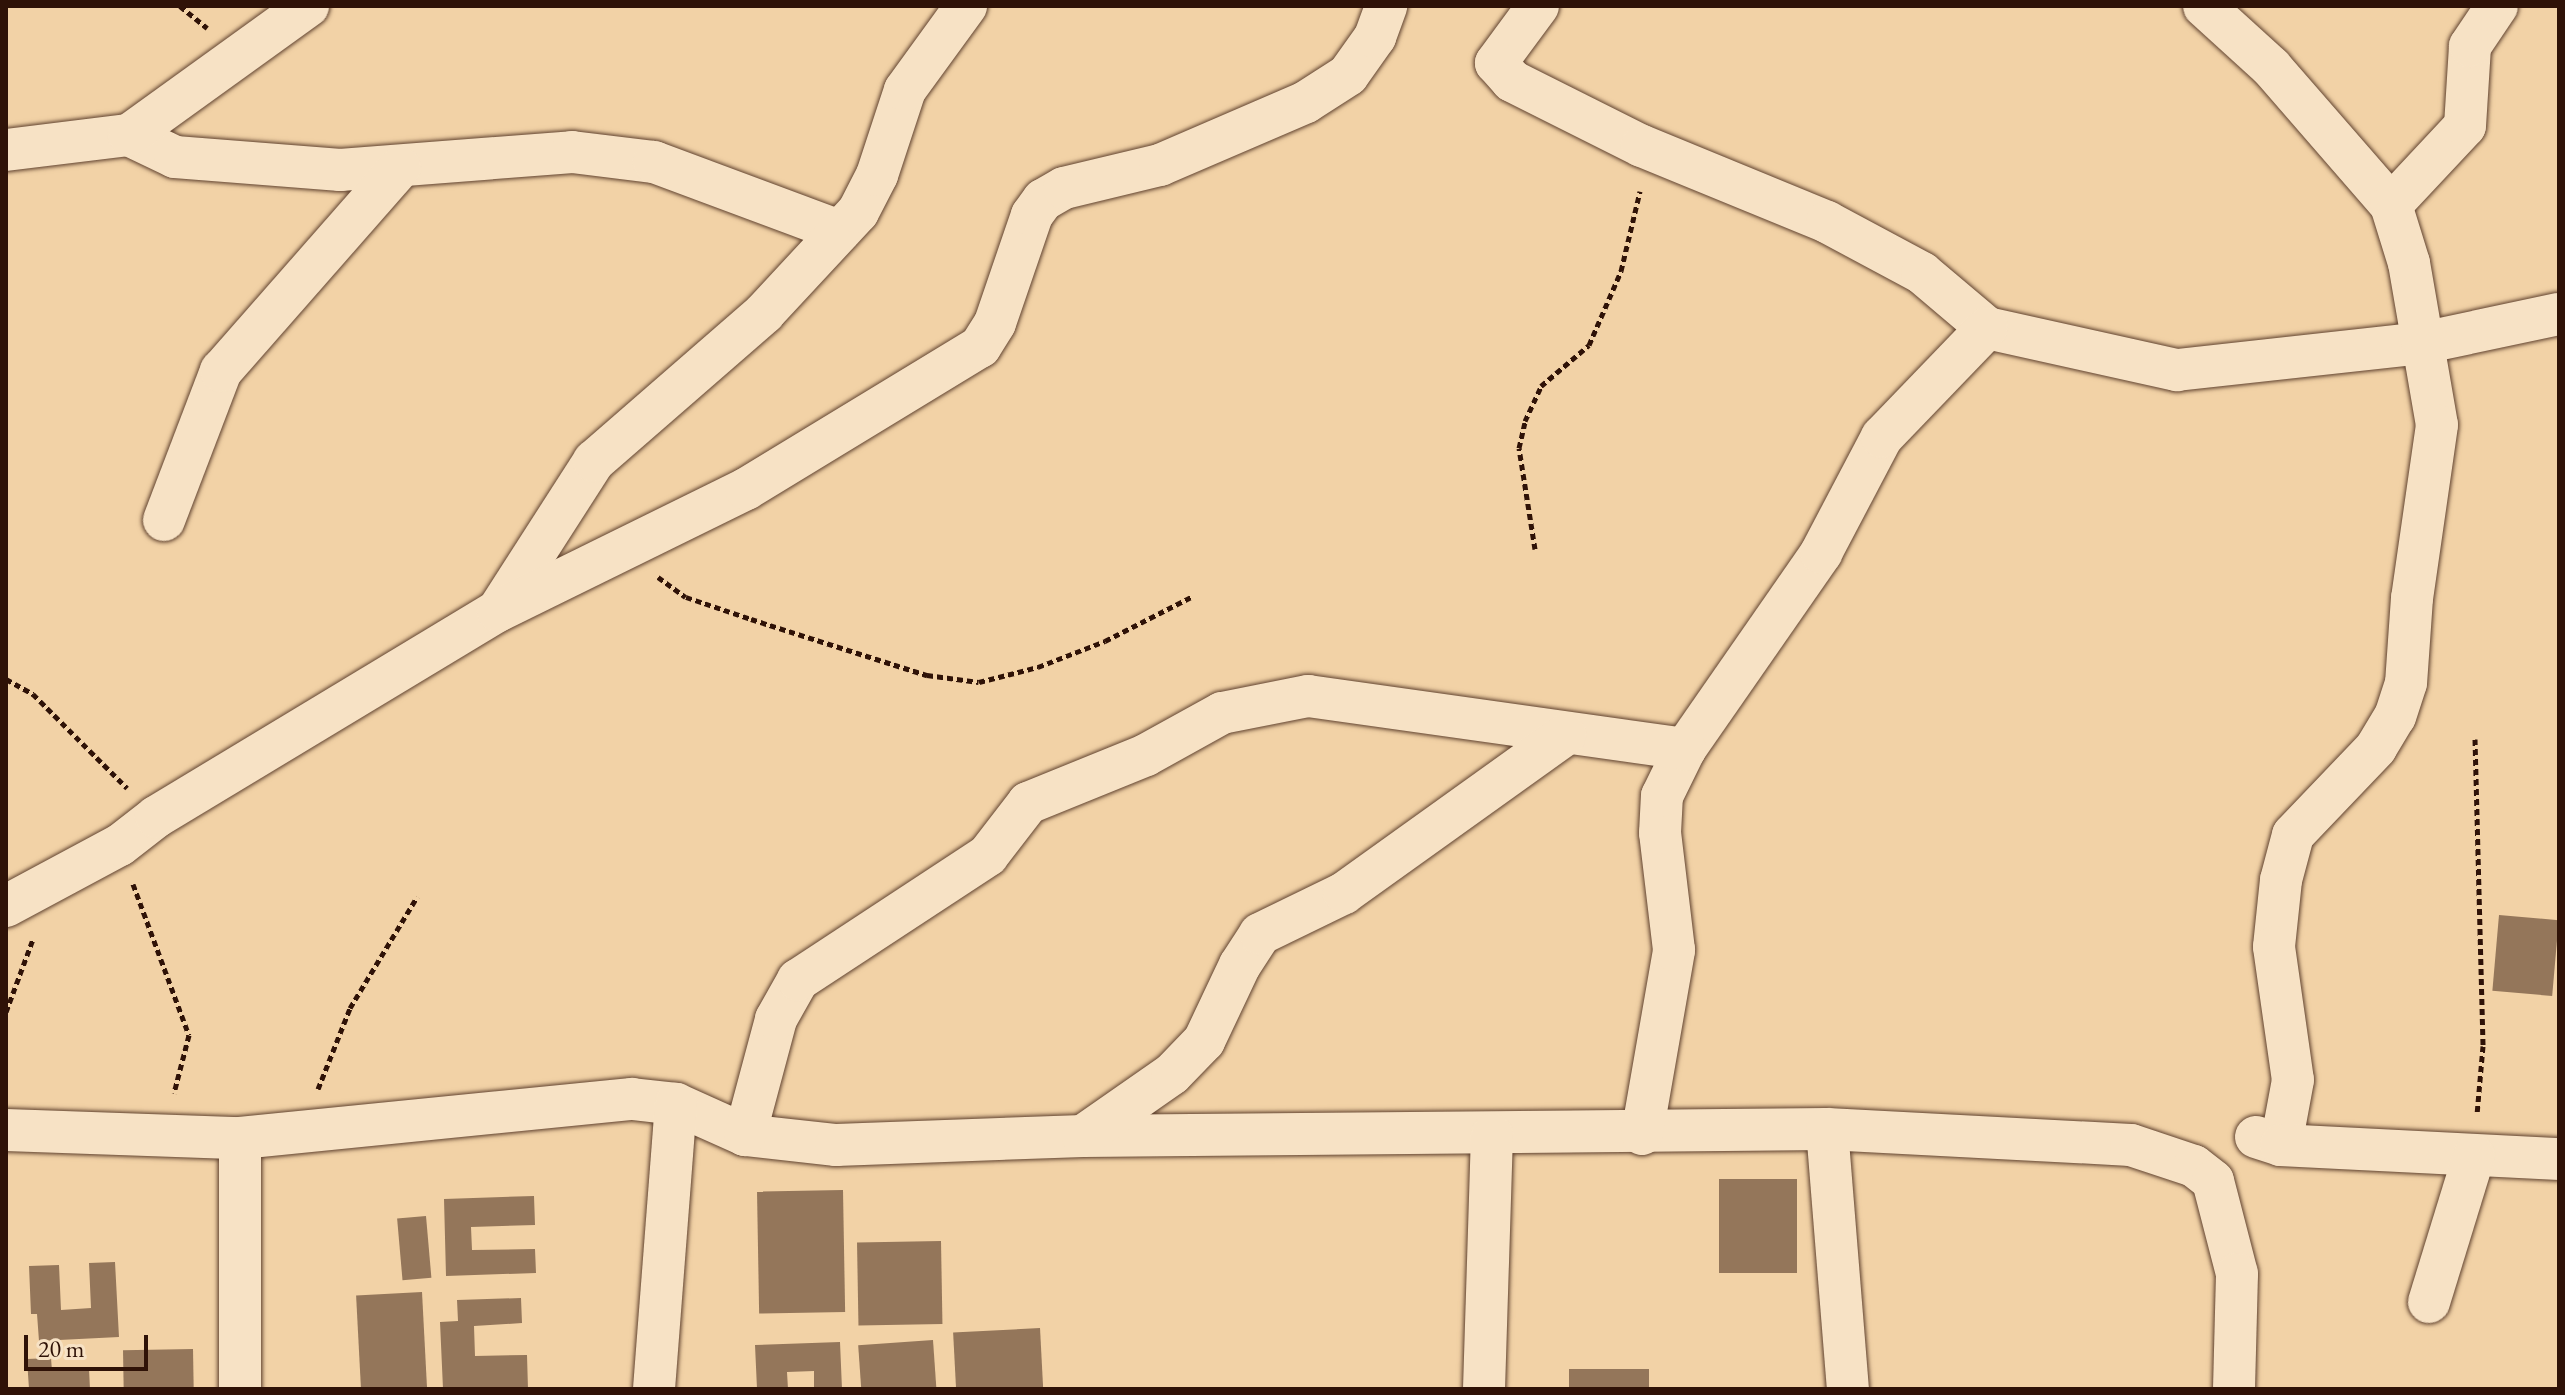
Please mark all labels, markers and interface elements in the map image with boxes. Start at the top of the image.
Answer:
scale bar [28,1319,152,1369]
text: 20 m [38,1333,85,1364]

